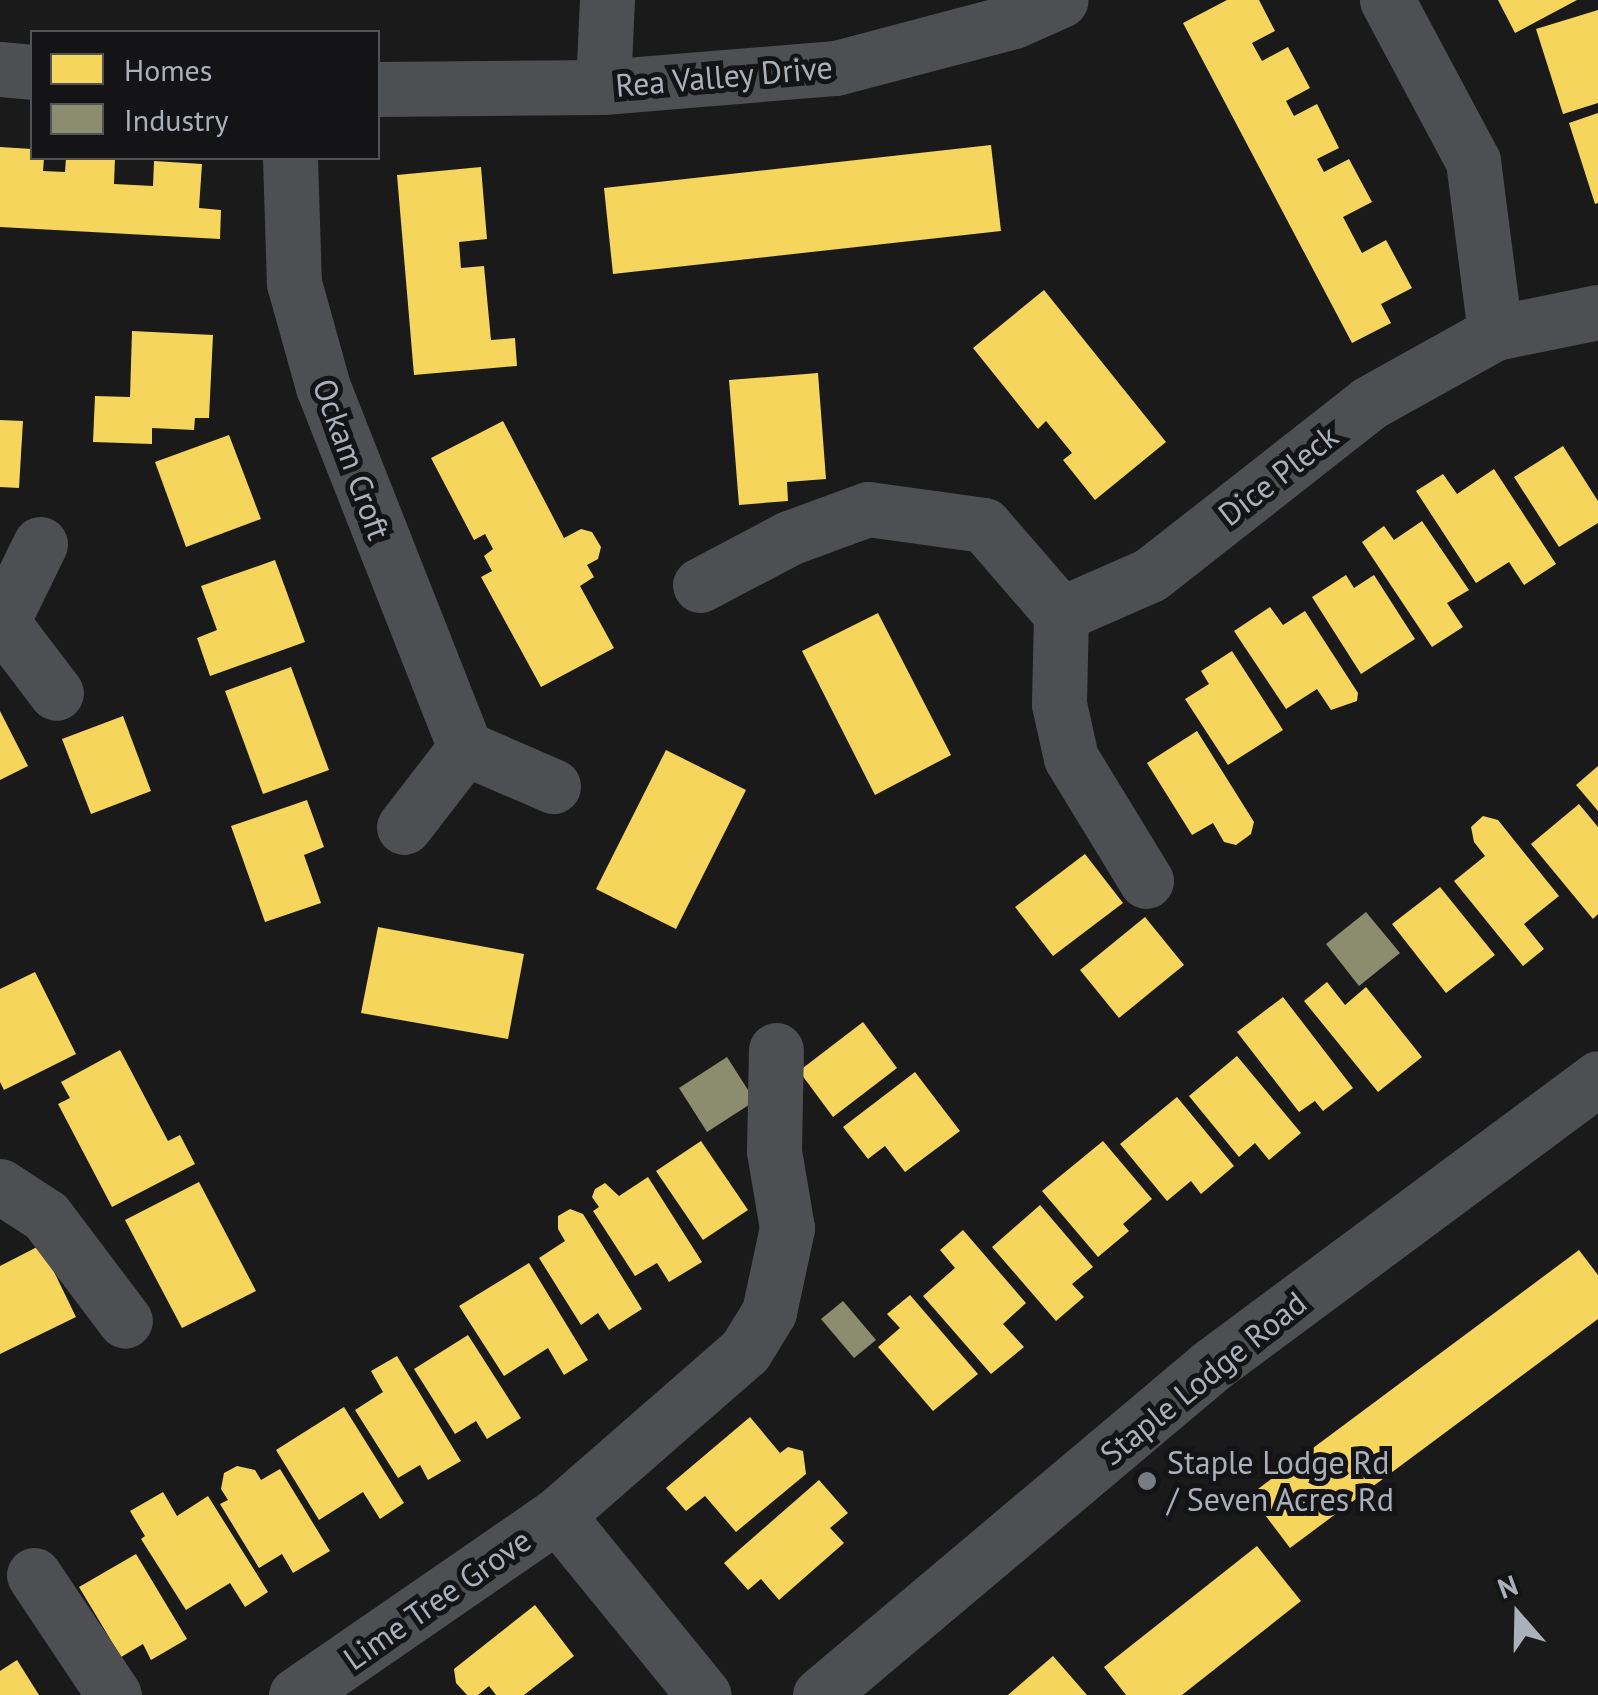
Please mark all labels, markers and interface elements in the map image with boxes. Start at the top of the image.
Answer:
legend [30,30,380,160]
street label: Rea Valley Drive [613,47,835,105]
text: Homes [124,50,212,89]
text: Industry [124,100,228,139]
street label: Ockam Croft [305,374,399,544]
street label: Dice Pleck [1211,416,1345,534]
street label: Staple Lodge Road [1092,1283,1314,1473]
place label: Staple Lodge Rd / Seven Acres Rd [1167,1444,1395,1519]
marker: Staple Lodge Rd / Seven Acres Rd [1136,1470,1158,1492]
street label: Lime Tree Grove [336,1520,538,1678]
north arrow [1468,1565,1568,1665]
text: N [1493,1566,1523,1607]

